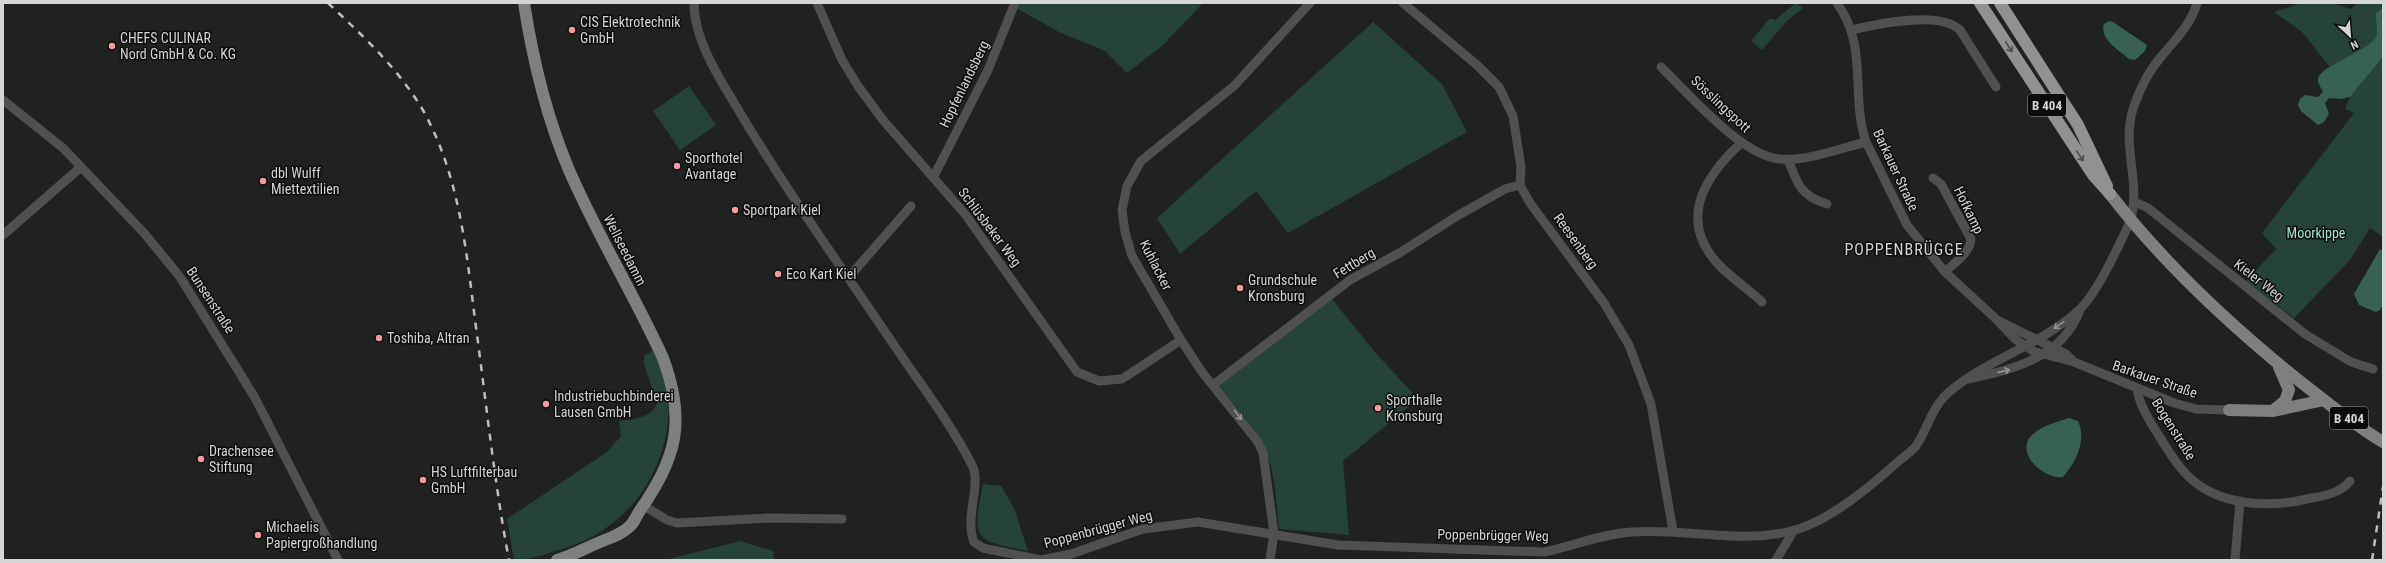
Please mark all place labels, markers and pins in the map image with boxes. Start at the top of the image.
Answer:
place label: CIS Elektrotechnik GmbH [580,14,681,46]
marker: CIS Elektrotechnik GmbH [567,25,577,35]
place label: CHEFS CULINAR Nord GmbH & Co. KG [120,30,236,62]
marker: CHEFS CULINAR Nord GmbH & Co. KG [107,41,117,51]
place label: Sporthotel Avantage [685,150,743,182]
marker: Sporthotel Avantage [672,161,682,171]
place label: dbl Wulff Miettextilien [271,165,339,197]
marker: dbl Wulff Miettextilien [258,176,268,186]
place label: Sportpark Kiel [743,202,821,218]
marker: Sportpark Kiel [730,205,740,215]
place label: Eco Kart Kiel [786,266,856,282]
marker: Eco Kart Kiel [773,269,783,279]
place label: Grundschule Kronsburg [1248,272,1318,304]
marker: Grundschule Kronsburg [1235,283,1245,293]
place label: Toshiba, Altran [387,330,469,346]
marker: Toshiba, Altran [374,333,384,343]
place label: Industriebuchbinderei Lausen GmbH [554,388,674,420]
place label: Sporthalle Kronsburg [1386,392,1443,424]
marker: Industriebuchbinderei Lausen GmbH [541,399,551,409]
marker: Sporthalle Kronsburg [1373,403,1383,413]
place label: Drachensee Stiftung [209,443,274,475]
marker: Drachensee Stiftung [196,454,206,464]
place label: HS Luftfilterbau GmbH [431,464,517,496]
marker: HS Luftfilterbau GmbH [418,475,428,485]
place label: Michaelis Papiergroßhandlung [266,519,377,551]
marker: Michaelis Papiergroßhandlung [253,530,263,540]

